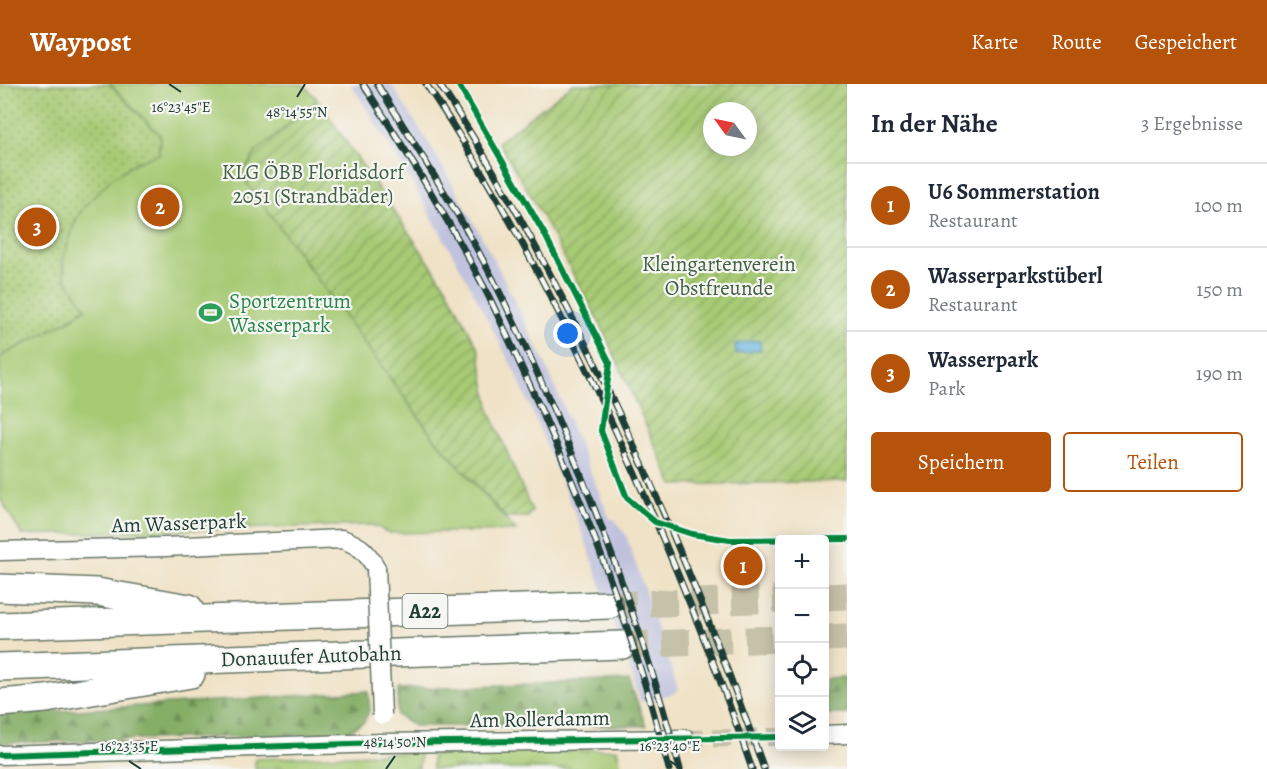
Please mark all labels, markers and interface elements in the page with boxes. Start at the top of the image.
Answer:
text: Waypost [30,23,131,61]
text: Karte [971,28,1018,56]
text: Route [1051,28,1102,56]
text: Gespeichert [1135,28,1237,56]
text: 16°23'45"E [151,97,211,117]
text: 48°14'55"N [266,102,328,122]
north arrow [703,102,757,156]
text: In der Nähe [871,106,998,141]
text: 3 Ergebnisse [1141,110,1243,137]
park label: KLG ÖBB Floridsdorf 2051 (Strandbäder) [222,158,407,210]
text: U6 Sommerstation [928,177,1100,207]
pin: 2 [140,184,180,230]
text: 1 [887,192,894,219]
text: 100 m [1194,192,1243,219]
pin: 3 [18,204,57,250]
text: Restaurant [928,207,1018,234]
park label: Kleingartenverein Obstfreunde [642,250,796,302]
text: Wasserparkstüberl [928,261,1102,291]
text: 2 [886,276,895,303]
text: 150 m [1196,276,1243,303]
place label: Sportzentrum Wasserpark [228,287,351,339]
text: Restaurant [928,291,1018,318]
sports icon: Sportzentrum Wasserpark [198,300,224,326]
your location [553,319,582,348]
text: Wasserpark [928,345,1038,375]
text: 3 [886,360,895,387]
text: 190 m [1196,360,1243,387]
text: Park [928,375,966,402]
button: Speichern [871,432,1051,492]
button: Teilen [1063,432,1243,492]
street label: Am Wasserpark [110,507,247,539]
map controls [775,535,829,751]
button: + [775,535,829,589]
pin: 1 [724,544,762,588]
button: − [775,589,829,643]
road number: A22 [402,594,448,628]
street label: Donauufer Autobahn [220,639,402,673]
button: locate [775,643,829,697]
button: layers [775,697,829,751]
street label: Am Rollerdamm [469,704,610,734]
text: 48°14'50"N [364,732,427,752]
text: 16°23'35"E [100,736,158,756]
text: 16°23'40"E [640,736,700,756]

